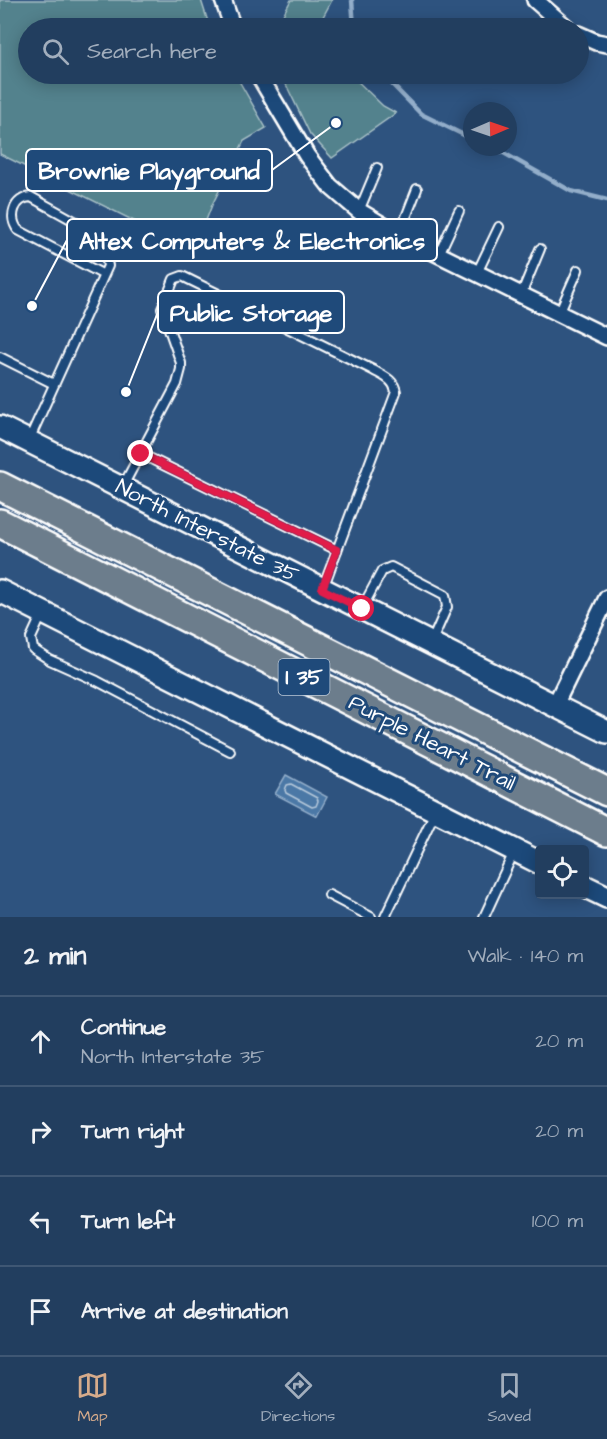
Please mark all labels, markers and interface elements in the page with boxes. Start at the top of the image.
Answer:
search box [18,18,589,84]
icon: search [39,35,72,68]
text: Search here [87,36,217,67]
north arrow [463,102,517,156]
callout: Brownie Playground [26,149,272,191]
text: Brownie Playground [38,155,260,191]
callout: Altex Computers & Electronics [67,219,437,261]
text: Altex Computers & Electronics [79,225,425,259]
callout: Public Storage [158,291,344,333]
text: Public Storage [170,297,332,332]
route end [127,440,153,466]
street label: North Interstate 35 [110,471,304,591]
route start [348,595,374,621]
road number: I 35 [278,659,330,695]
street label: Purple Heart Trail [343,687,521,799]
map controls [535,845,589,899]
button: locate [535,845,589,899]
text: 2 min [24,938,86,974]
text: Walk · 140 m [467,942,583,970]
text: Continue [81,1012,166,1043]
icon: ahead [24,1025,57,1058]
text: 20 m [535,1027,583,1055]
text: North Interstate 35 [81,1043,264,1071]
icon: right [24,1115,57,1148]
text: Turn right [81,1116,184,1147]
text: 20 m [535,1117,583,1145]
icon: left [24,1205,57,1238]
text: Turn left [81,1206,175,1237]
text: 100 m [532,1207,583,1235]
icon: arrive [24,1295,57,1328]
text: Arrive at destination [81,1296,288,1327]
tab: Map [76,1369,109,1427]
tab: Directions [261,1369,335,1427]
tab: Saved [487,1369,531,1427]

